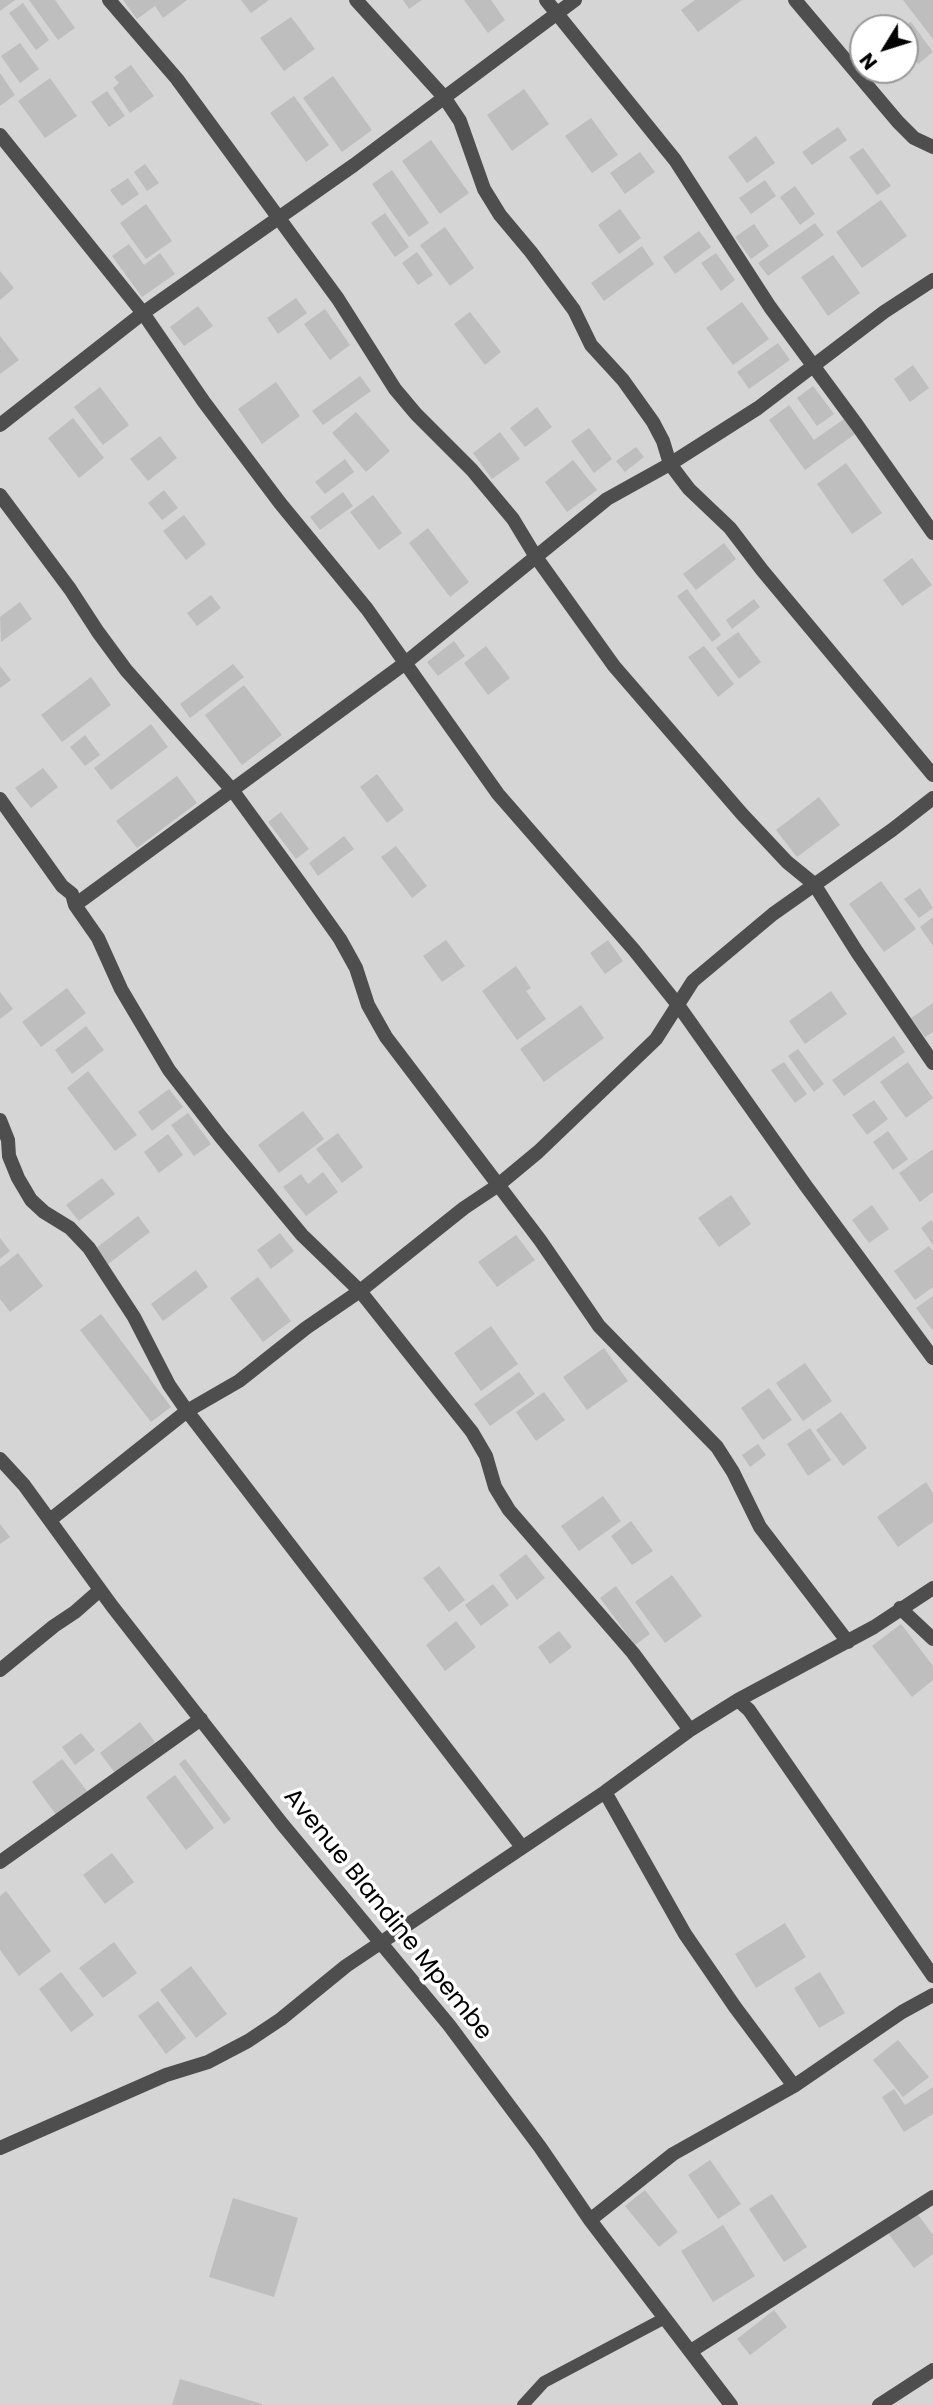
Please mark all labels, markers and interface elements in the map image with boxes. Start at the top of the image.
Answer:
north arrow [849,14,919,84]
text: N [854,47,884,75]
street label: Avenue Blandine Mpembe [277,1784,497,2046]

